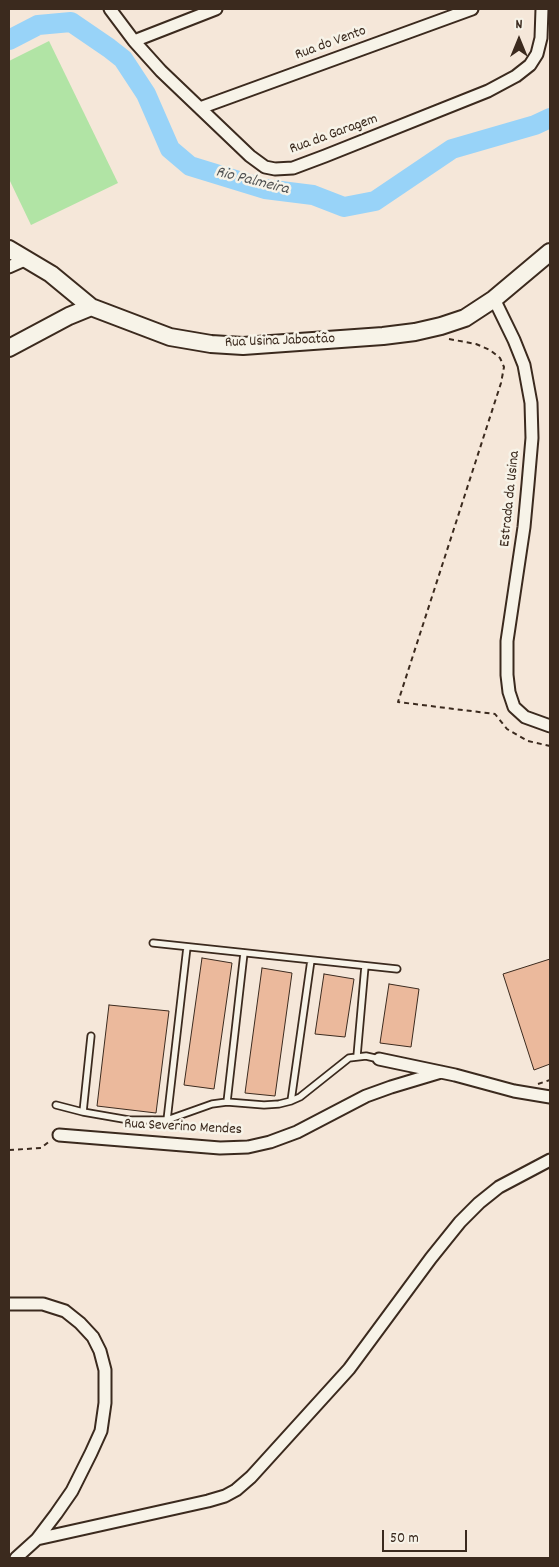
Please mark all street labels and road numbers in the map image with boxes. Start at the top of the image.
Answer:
street label: Rua do Vento [293,23,369,65]
street label: Rua da Garagem [287,111,381,159]
street label: Rua Usina Jaboatão [225,331,335,353]
street label: Estrada da Usina [497,450,525,548]
street label: Rua Severino Mendes [124,1116,242,1140]

